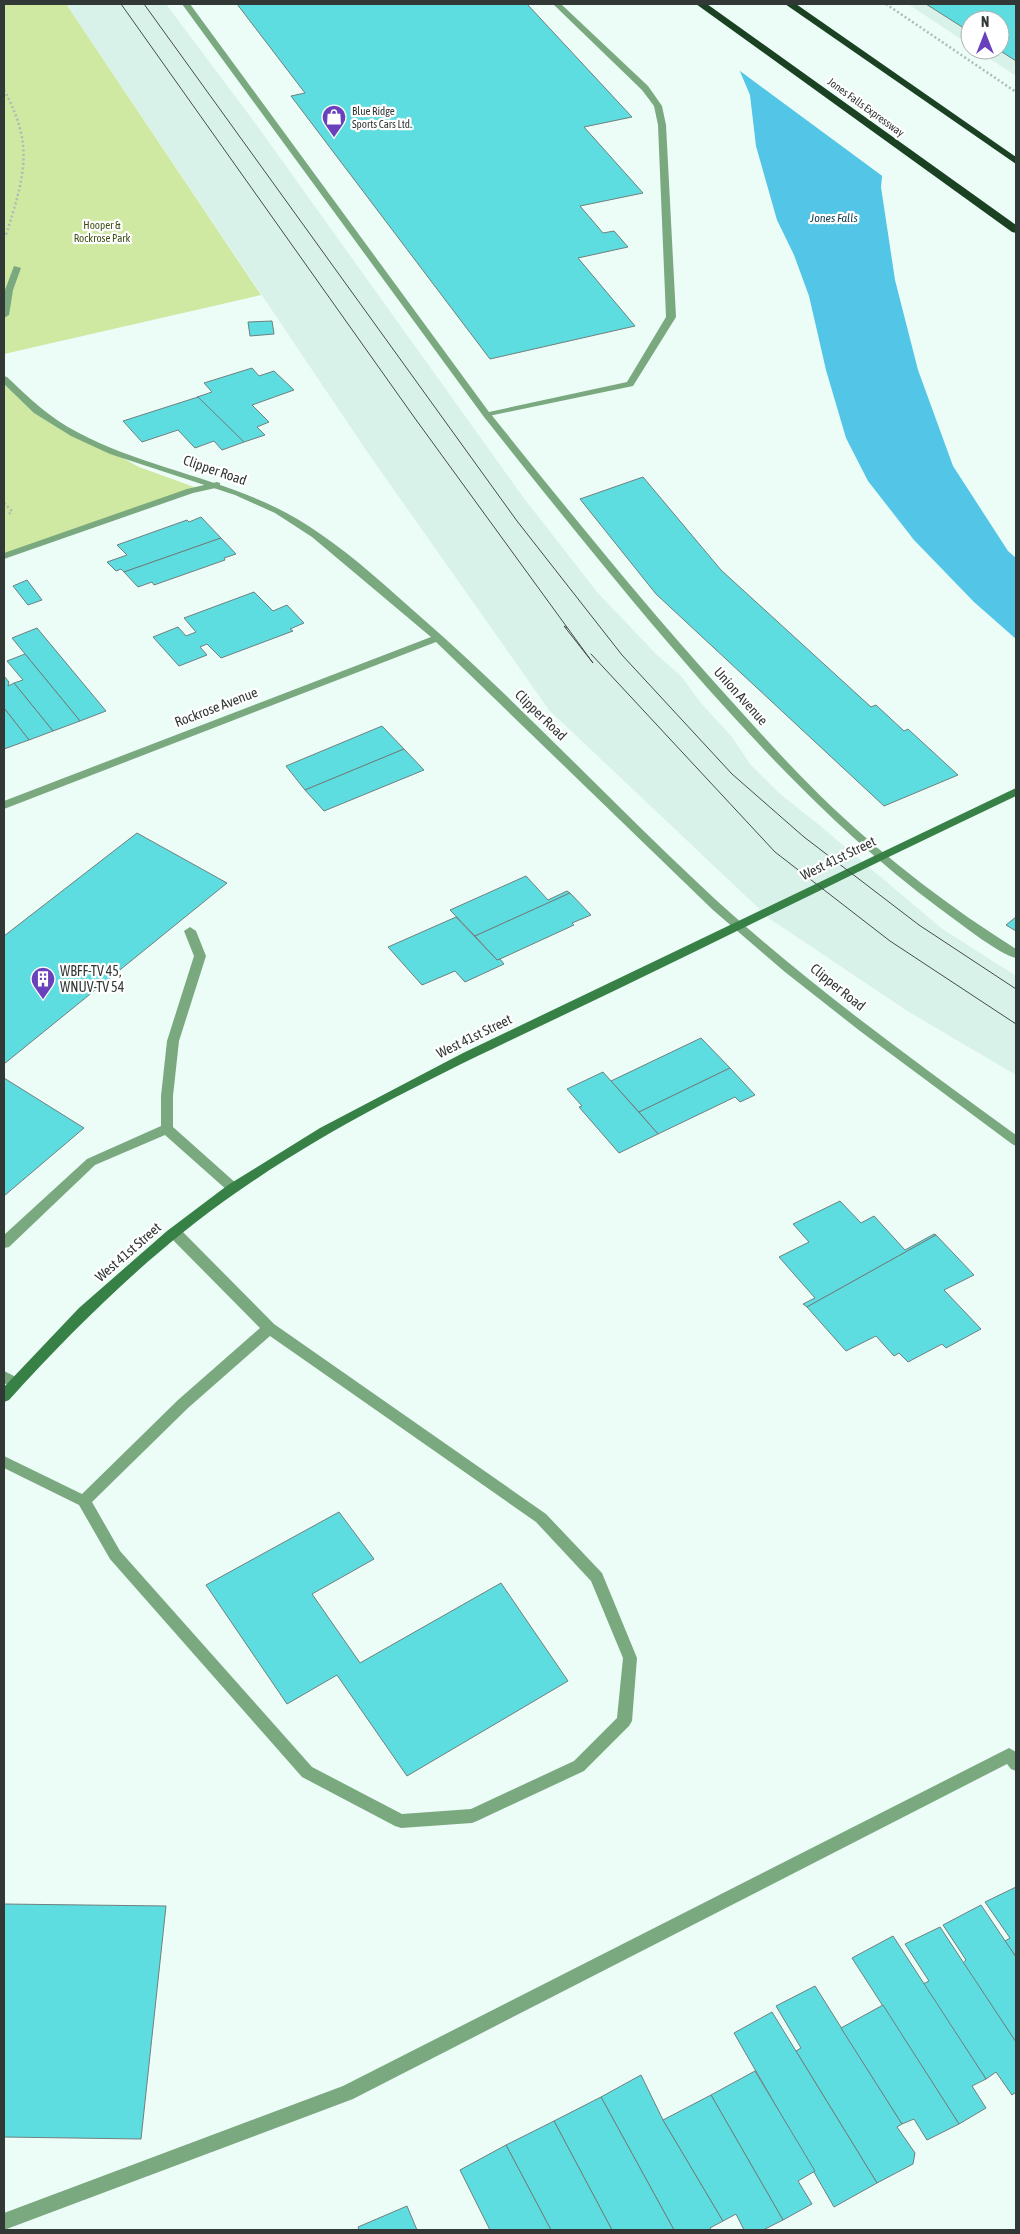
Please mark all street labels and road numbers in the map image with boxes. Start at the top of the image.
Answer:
street label: Jones Falls Expressway [825,75,907,139]
street label: Clipper Road [181,452,249,488]
street label: Union Avenue [711,664,771,728]
street label: Rockrose Avenue [172,684,260,730]
street label: Clipper Road [512,686,570,744]
street label: West 41st Street [798,833,878,883]
street label: Clipper Road [807,960,869,1014]
street label: West 41st Street [434,1011,514,1061]
street label: West 41st Street [92,1219,164,1285]

